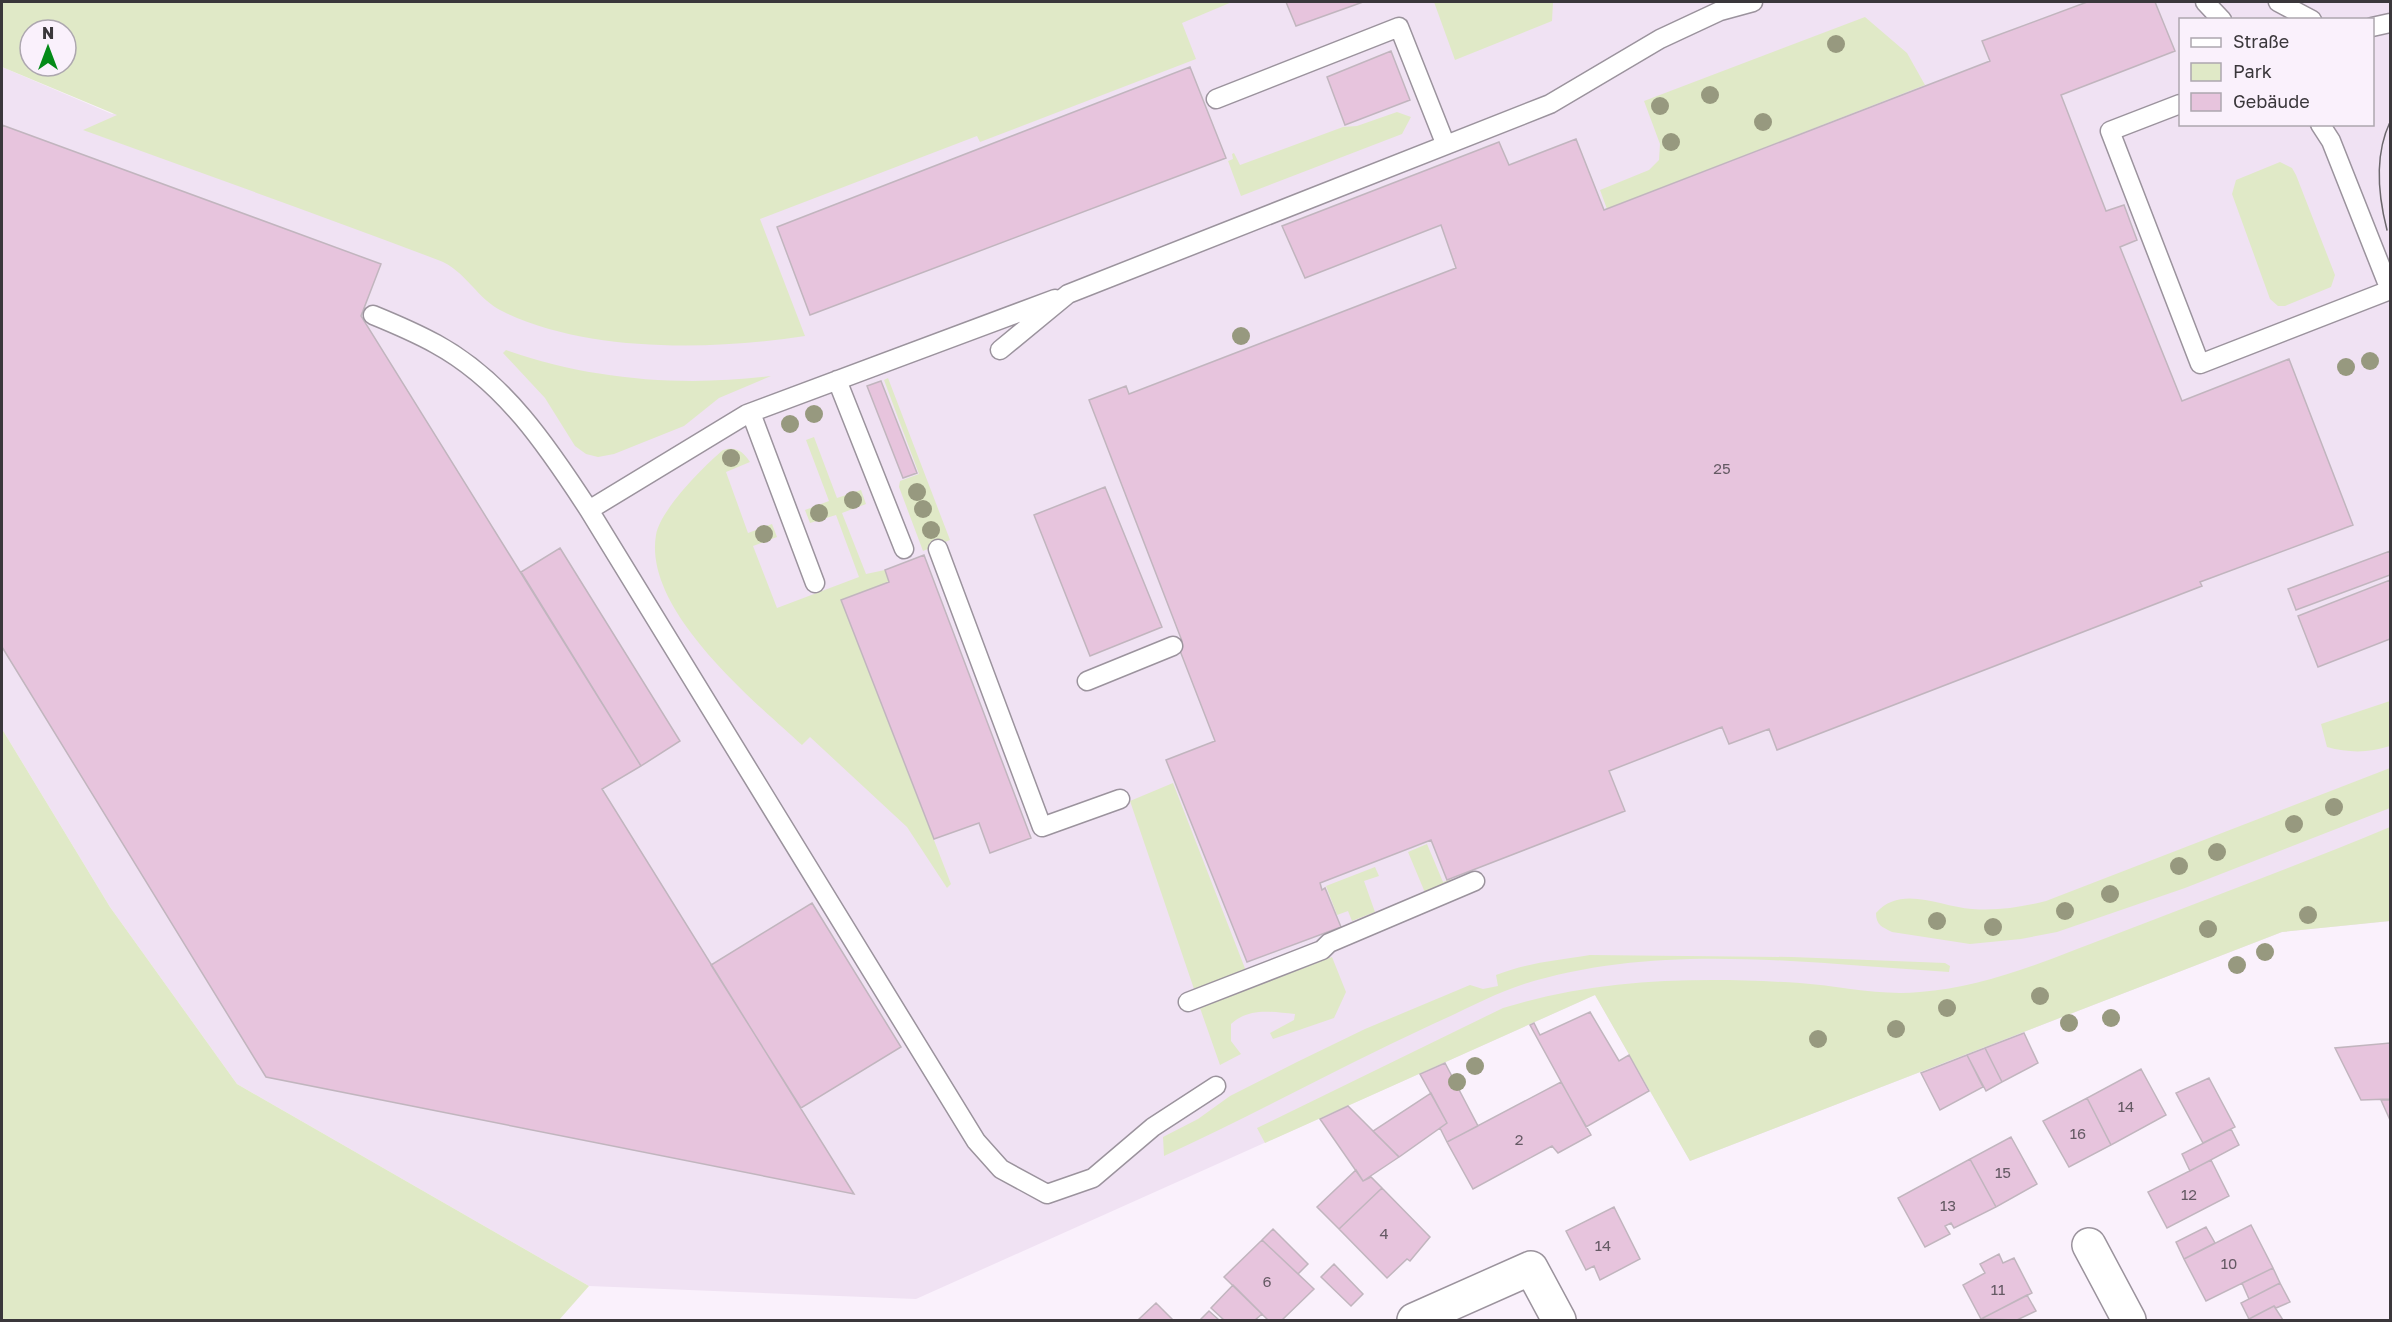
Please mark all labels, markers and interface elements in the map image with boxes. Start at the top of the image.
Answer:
north arrow [18,18,78,78]
legend [2179,18,2374,126]
text: N [42,23,54,43]
text: Straße [2233,30,2289,52]
text: Park [2233,60,2272,82]
text: Gebäude [2233,90,2310,112]
house number: 25 [1713,459,1731,477]
house number: 14 [2118,1097,2134,1115]
house number: 16 [2070,1124,2086,1142]
house number: 2 [1515,1130,1523,1148]
house number: 15 [1995,1163,2011,1181]
house number: 12 [2181,1185,2197,1203]
house number: 13 [1940,1196,1956,1214]
house number: 4 [1379,1224,1389,1242]
house number: 14 [1595,1236,1611,1254]
house number: 10 [2221,1254,2237,1272]
house number: 6 [1262,1272,1272,1290]
house number: 11 [1991,1280,2005,1298]

